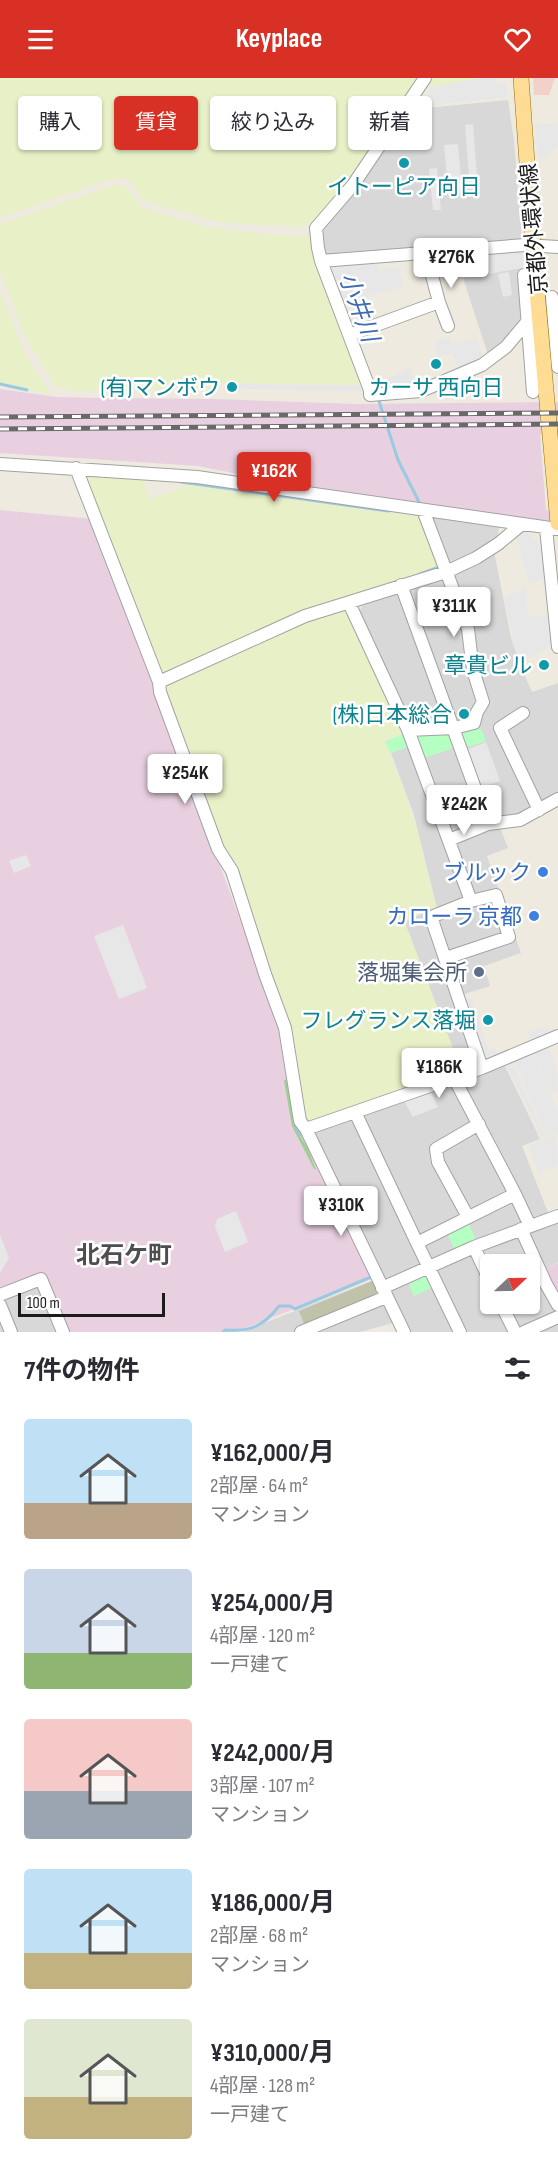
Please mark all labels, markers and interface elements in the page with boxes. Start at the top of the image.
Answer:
icon: menu [24,23,57,56]
text: Keyplace [236,23,322,55]
icon: heart [501,23,534,56]
chip: 購入 [18,96,102,150]
chip: 賃貸 [114,96,198,150]
chip: 絞り込み [210,96,336,150]
chip: 新着 [348,96,432,150]
marker: イトーピア向日 [397,156,411,170]
street label: 京都外環状線 [515,162,554,296]
place label: イトーピア向日 [327,174,481,201]
pin: ¥276K [409,238,493,289]
text: ¥276K [427,245,475,269]
water label: 小井川 [333,268,385,349]
marker: カーサ 西向日 [429,357,443,371]
place label: (有)マンボウ [100,375,220,402]
place label: カーサ 西向日 [368,375,504,402]
marker: (有)マンボウ [225,380,239,394]
pin: ¥162K [232,452,316,503]
text: ¥162K [251,459,297,483]
pin: ¥311K [412,587,496,638]
text: ¥311K [432,594,476,618]
place label: 章貴ビル [444,653,532,680]
marker: 章貴ビル [537,658,551,672]
place label: (株)日本総合 [332,702,452,729]
marker: (株)日本総合 [457,707,471,721]
pin: ¥254K [143,754,227,805]
text: ¥254K [162,761,209,785]
pin: ¥242K [422,785,506,836]
text: ¥242K [441,792,487,816]
place label: ブルック [443,860,531,887]
marker: ブルック [536,865,550,879]
place label: カローラ 京都 [387,904,522,931]
marker: カローラ 京都 [527,909,541,923]
place label: 落堀集会所 [357,960,467,987]
marker: 落堀集会所 [472,965,486,979]
place label: フレグランス落堀 [300,1008,476,1035]
marker: フレグランス落堀 [481,1013,495,1027]
pin: ¥186K [397,1048,481,1099]
text: ¥186K [416,1055,462,1079]
pin: ¥310K [299,1186,383,1237]
text: ¥310K [318,1193,364,1217]
district label: 北石ケ町 [76,1241,172,1270]
north arrow [480,1254,540,1314]
map controls [480,1254,540,1314]
scale bar [18,1290,165,1318]
text: 100 m [27,1294,60,1313]
icon: filters [501,1352,534,1385]
text: 7件の物件 [24,1356,139,1387]
text: ¥162,000/月 [210,1438,335,1469]
icon: home [72,1443,144,1515]
text: 2部屋 · 64 m² [210,1474,308,1498]
text: マンション [210,1503,310,1527]
text: ¥254,000/月 [210,1588,336,1619]
icon: home [72,1593,144,1665]
text: 4部屋 · 120 m² [210,1624,315,1648]
text: 一戸建て [210,1653,290,1677]
text: ¥242,000/月 [210,1738,336,1769]
icon: home [72,1743,144,1815]
text: 3部屋 · 107 m² [210,1774,315,1798]
text: マンション [210,1803,310,1827]
text: ¥186,000/月 [210,1888,335,1919]
icon: home [72,1893,144,1965]
text: 2部屋 · 68 m² [210,1924,308,1948]
text: マンション [210,1953,310,1977]
text: ¥310,000/月 [210,2038,335,2069]
icon: home [72,2043,144,2115]
text: 4部屋 · 128 m² [210,2074,315,2098]
text: 一戸建て [210,2103,290,2127]

